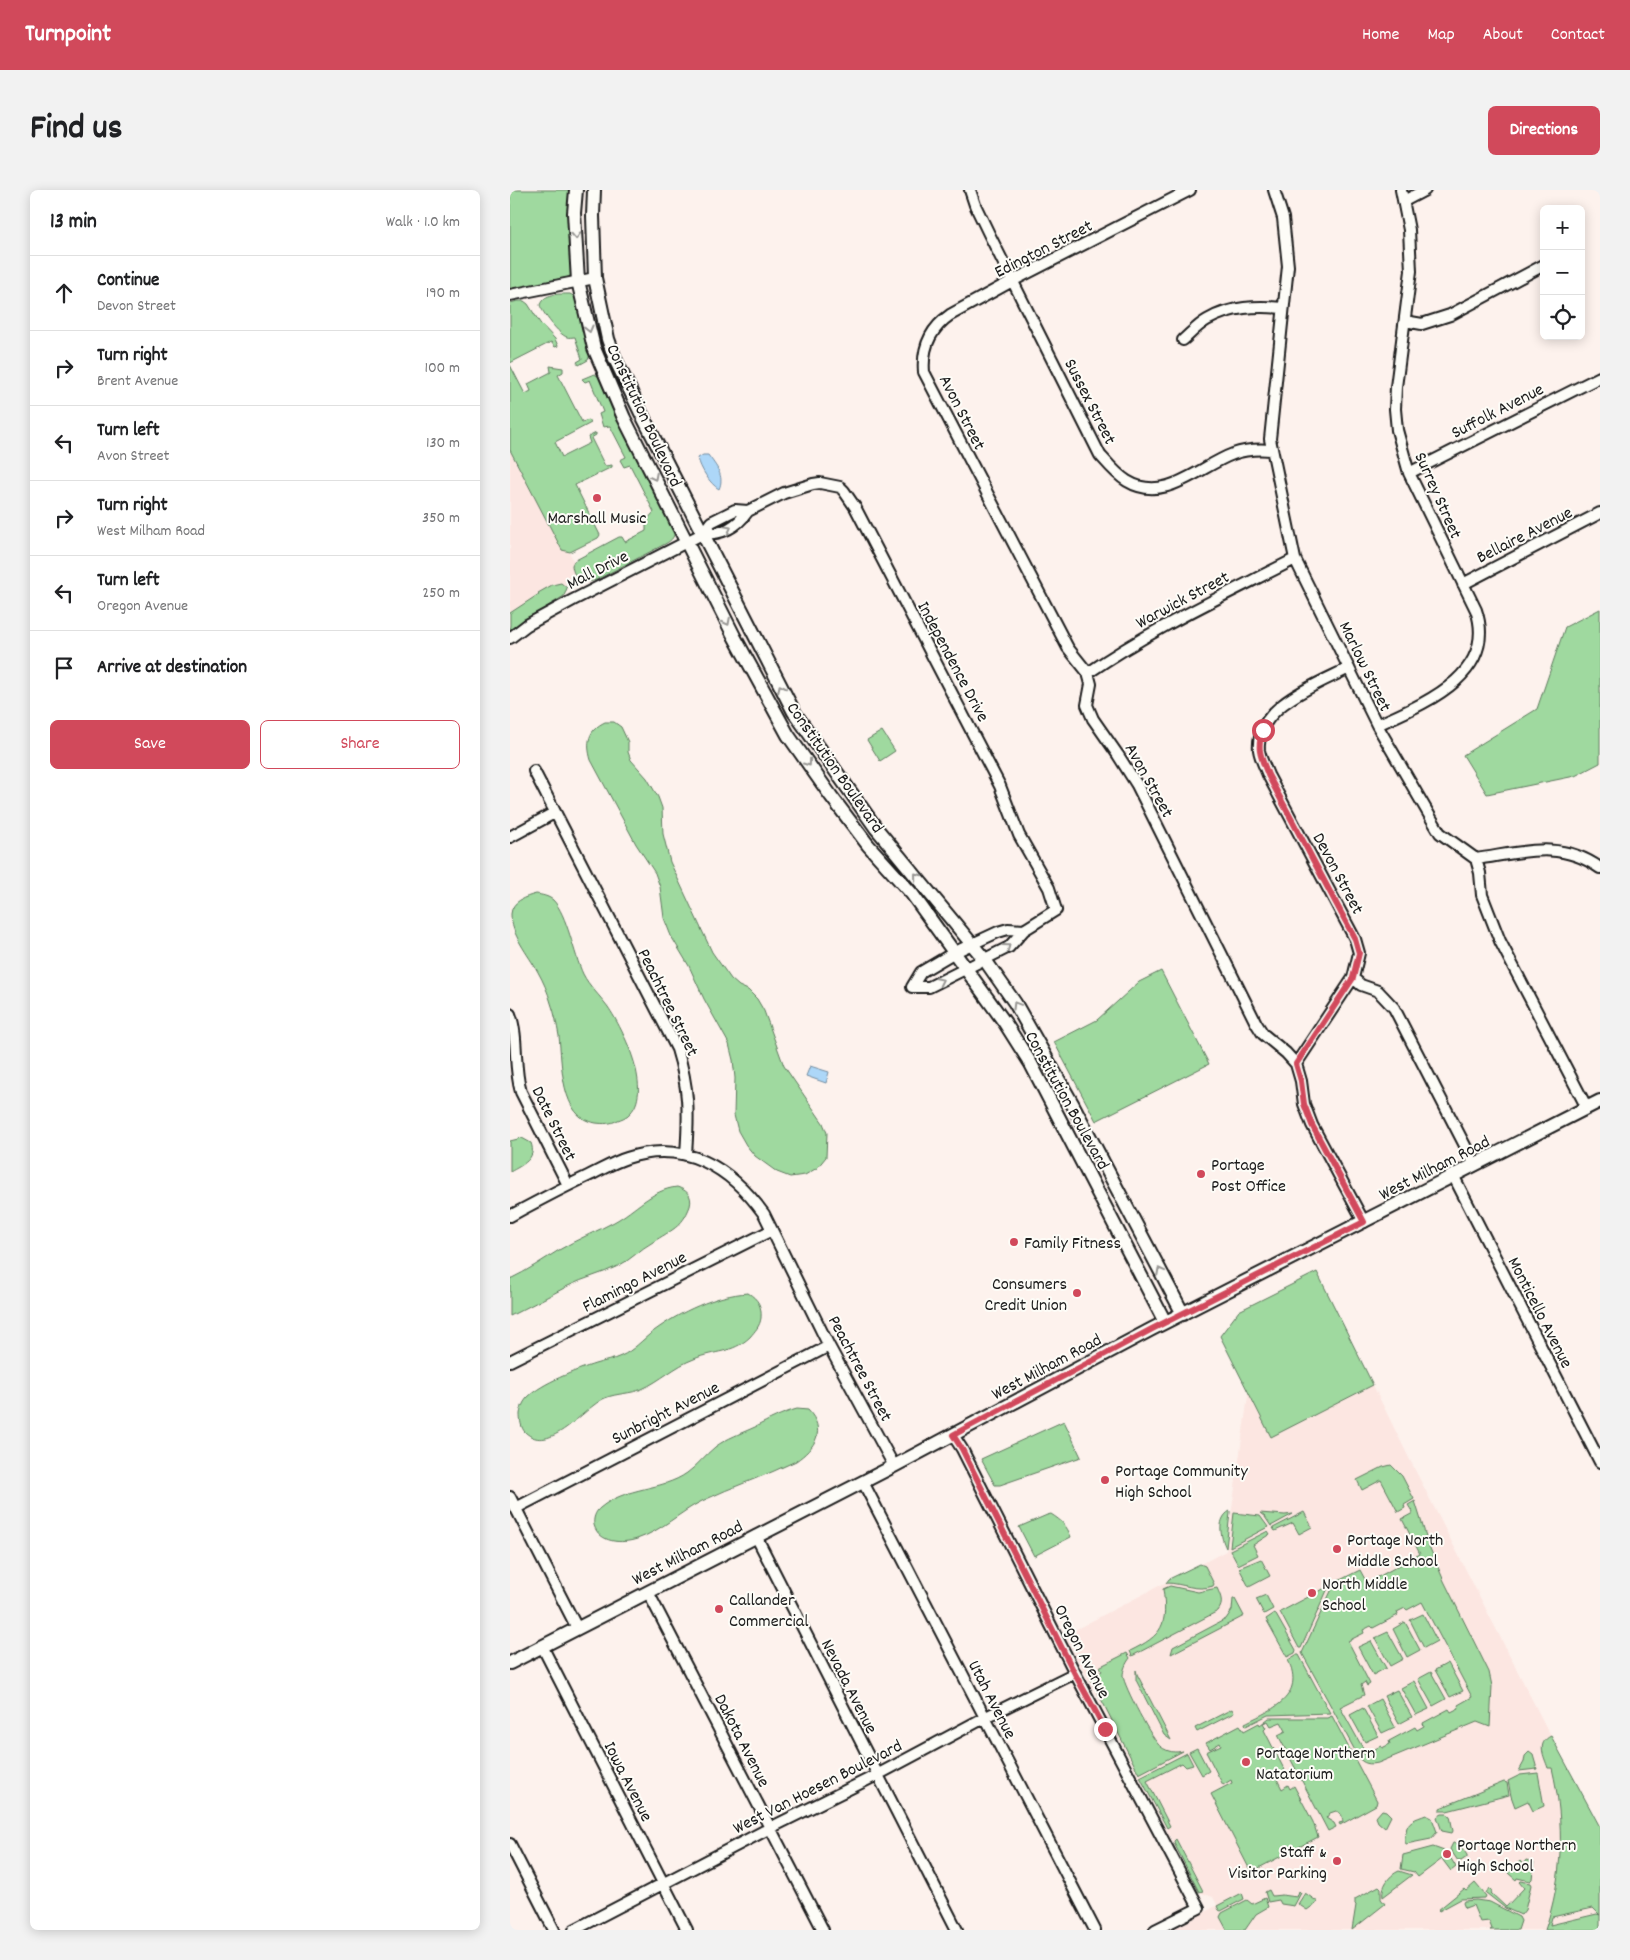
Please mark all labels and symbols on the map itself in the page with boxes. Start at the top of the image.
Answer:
street label: Edington Street [991,215,1098,286]
one-way arrow [570,232,581,240]
one-way arrow [583,324,594,333]
street label: Constitution Boulevard [599,340,687,492]
street label: Sussex Street [1056,355,1121,450]
street label: Avon Street [931,371,991,455]
street label: Suffolk Avenue [1447,378,1549,446]
street label: Surrey Street [1407,449,1467,544]
one-way arrow [648,472,658,481]
marker: Marshall Music [591,492,603,504]
street label: Bellaire Avenue [1473,501,1578,571]
place label: Marshall Music [547,507,647,532]
one-way arrow [723,524,732,535]
street label: Mall Drive [563,545,633,597]
street label: Warwick Street [1132,566,1235,636]
street label: Independence Drive [909,597,994,727]
one-way arrow [721,617,731,626]
street label: Marlow Street [1331,618,1396,717]
one-way arrow [777,684,787,693]
street label: Constitution Boulevard [779,698,889,839]
route start [1252,719,1275,742]
street label: Avon Street [1117,739,1179,823]
one-way arrow [802,757,811,767]
street label: Devon Street [1305,829,1369,920]
one-way arrow [915,873,923,882]
one-way arrow [1001,944,1011,953]
street label: Peachtree Street [630,945,704,1061]
one-way arrow [935,977,944,987]
one-way arrow [1013,1001,1022,1010]
street label: Constitution Boulevard [1017,1027,1114,1175]
street label: Date Street [524,1083,582,1166]
street label: West Milham Road [1375,1130,1495,1208]
place label: Portage Post Office [1211,1154,1286,1200]
marker: Portage Post Office [1195,1168,1207,1180]
place label: Family Fitness [1024,1232,1121,1257]
marker: Family Fitness [1008,1236,1020,1248]
street label: Flamingo Avenue [579,1246,692,1320]
street label: Monticello Avenue [1500,1253,1578,1373]
one-way arrow [1156,1267,1166,1276]
place label: Consumers Credit Union [984,1273,1067,1319]
marker: Consumers Credit Union [1071,1287,1083,1299]
street label: Peachtree Street [820,1312,897,1427]
street label: West Milham Road [988,1329,1107,1408]
street label: Sunbright Avenue [608,1376,724,1452]
place label: Portage Community High School [1115,1460,1249,1506]
marker: Portage Community High School [1099,1474,1111,1486]
street label: West Milham Road [628,1515,748,1593]
place label: Portage North Middle School [1347,1529,1443,1575]
marker: Portage North Middle School [1331,1543,1343,1555]
place label: North Middle School [1322,1573,1408,1619]
marker: North Middle School [1306,1587,1318,1599]
place label: Callander Commercial [729,1589,809,1635]
street label: Oregon Avenue [1046,1601,1115,1704]
marker: Callander Commercial [713,1603,725,1615]
street label: Nevada Avenue [813,1636,882,1739]
street label: Utah Avenue [960,1656,1021,1744]
street label: Dakota Avenue [707,1690,775,1792]
route end [1094,1718,1117,1741]
street label: West Van Hoesen Boulevard [729,1735,907,1842]
street label: Iowa Avenue [596,1738,658,1827]
place label: Portage Northern Natatorium [1256,1742,1375,1788]
marker: Portage Northern Natatorium [1240,1756,1252,1768]
place label: Portage Northern High School [1457,1834,1576,1880]
place label: Staff & Visitor Parking [1229,1841,1327,1887]
marker: Portage Northern High School [1441,1848,1453,1860]
marker: Staff & Visitor Parking [1331,1855,1343,1867]

